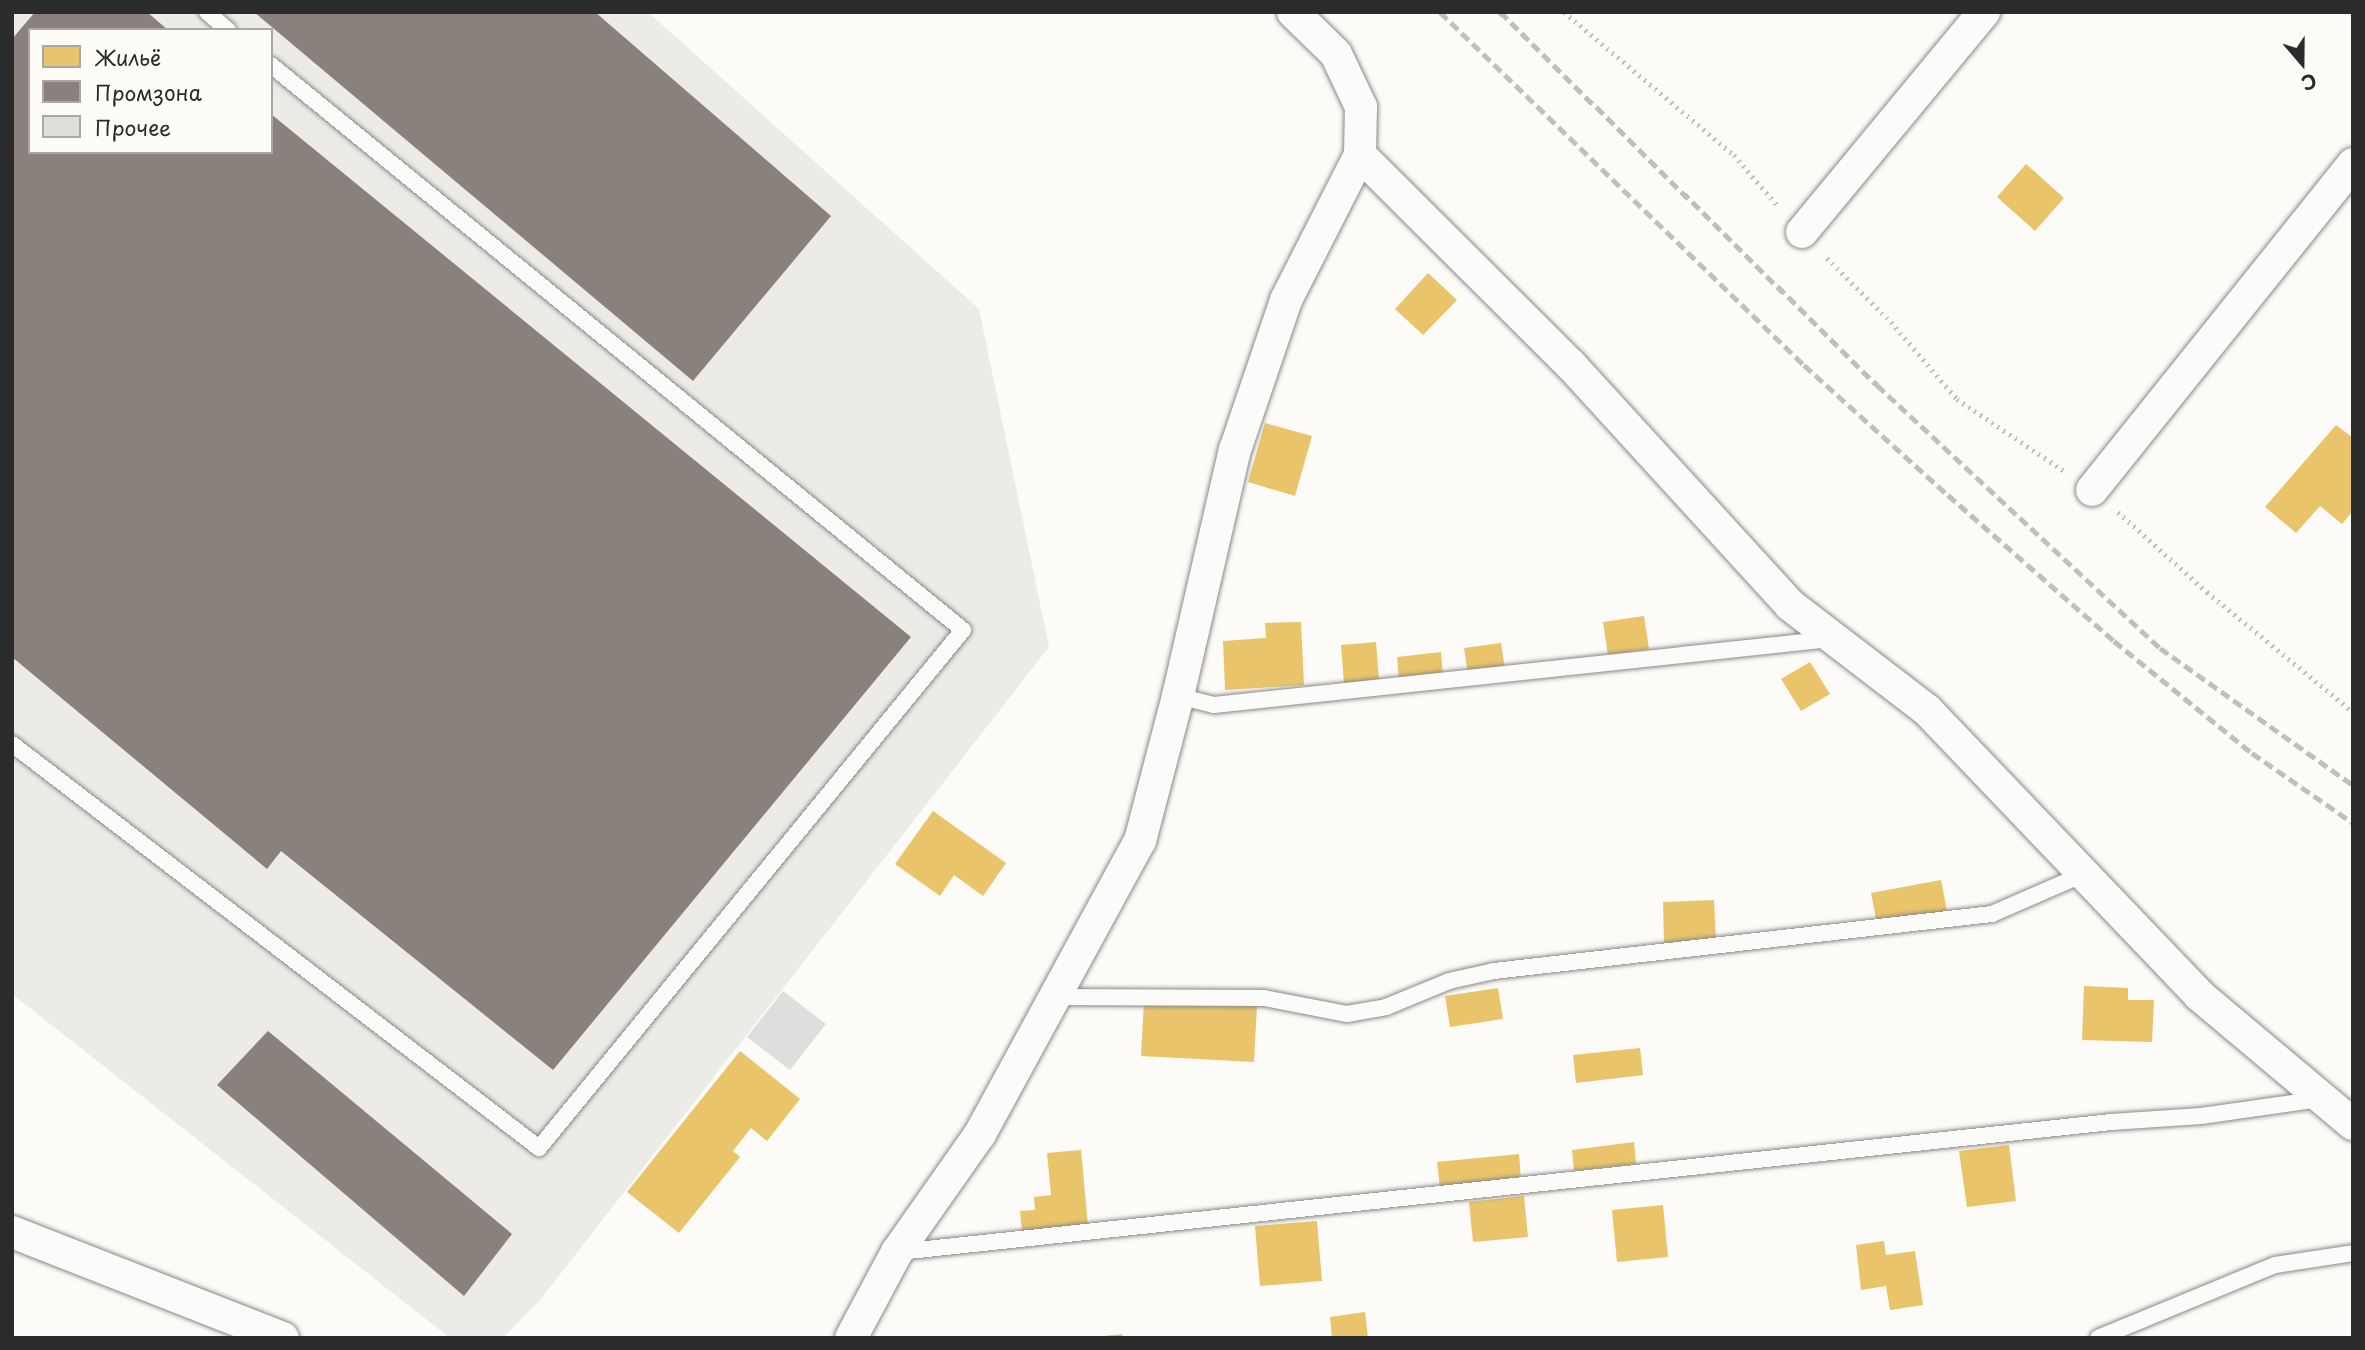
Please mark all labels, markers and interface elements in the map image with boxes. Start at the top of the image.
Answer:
legend [28,28,273,154]
north arrow [2267,28,2337,98]
text: Жильё [95,41,161,73]
text: С [2298,67,2321,98]
text: Промзона [95,76,202,108]
text: Прочее [95,111,171,143]

